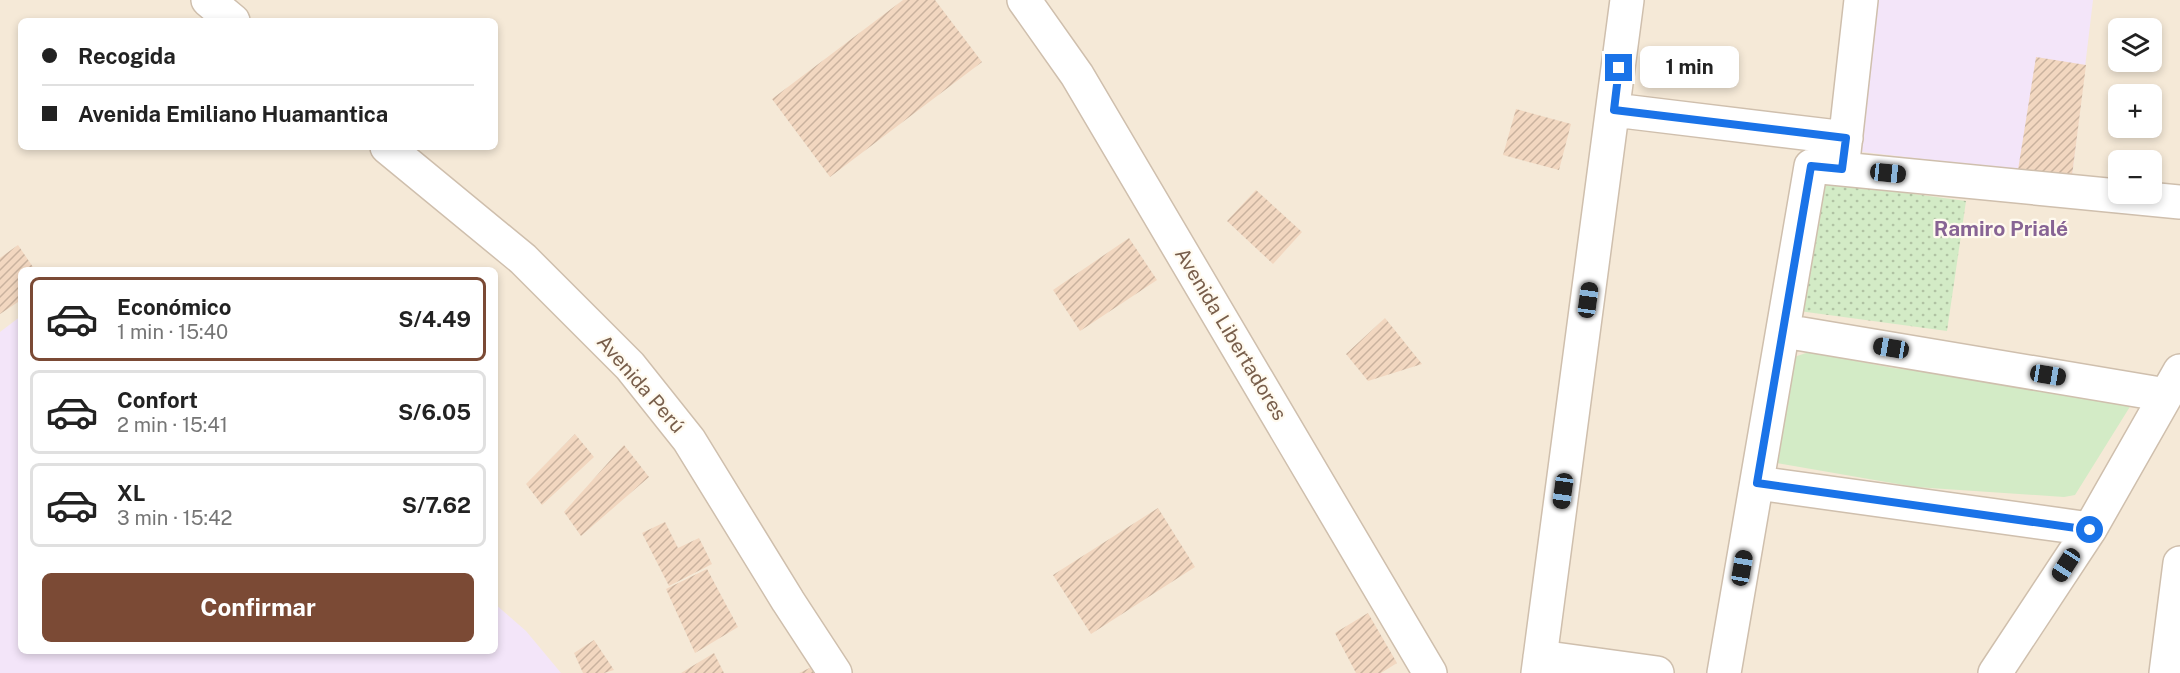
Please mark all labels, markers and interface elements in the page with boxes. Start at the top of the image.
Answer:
map controls [2108,18,2162,204]
button: layers [2108,18,2162,72]
text: Recogida [78,43,176,69]
callout: 1 min [1640,47,1739,89]
route end [1605,54,1632,81]
text: 1 min [1665,55,1714,79]
button: + [2108,84,2162,138]
text: Avenida Emiliano Huamantica [78,101,388,127]
button: − [2108,150,2162,204]
car [1869,162,1907,184]
district label: Ramiro Prialé [1934,216,2068,241]
street label: Avenida Libertadores [1170,243,1292,425]
car [1577,281,1599,319]
icon: car [45,292,99,346]
text: Económico [117,294,232,320]
text: S/4.49 [398,306,471,332]
text: 1 min · 15:40 [117,320,228,344]
street label: Avenida Perú [592,330,690,438]
car [1872,336,1910,360]
car [2029,363,2067,387]
icon: car [45,385,99,439]
text: Confort [117,387,198,413]
text: S/6.05 [398,399,471,425]
text: 2 min · 15:41 [117,413,228,437]
car [1552,472,1574,510]
icon: car [45,478,99,532]
text: XL [117,480,145,506]
text: S/7.62 [402,492,471,518]
text: 3 min · 15:42 [117,506,232,530]
route start [2076,516,2103,543]
car [2049,545,2083,585]
car [1730,549,1754,587]
button: Confirmar [42,573,474,642]

